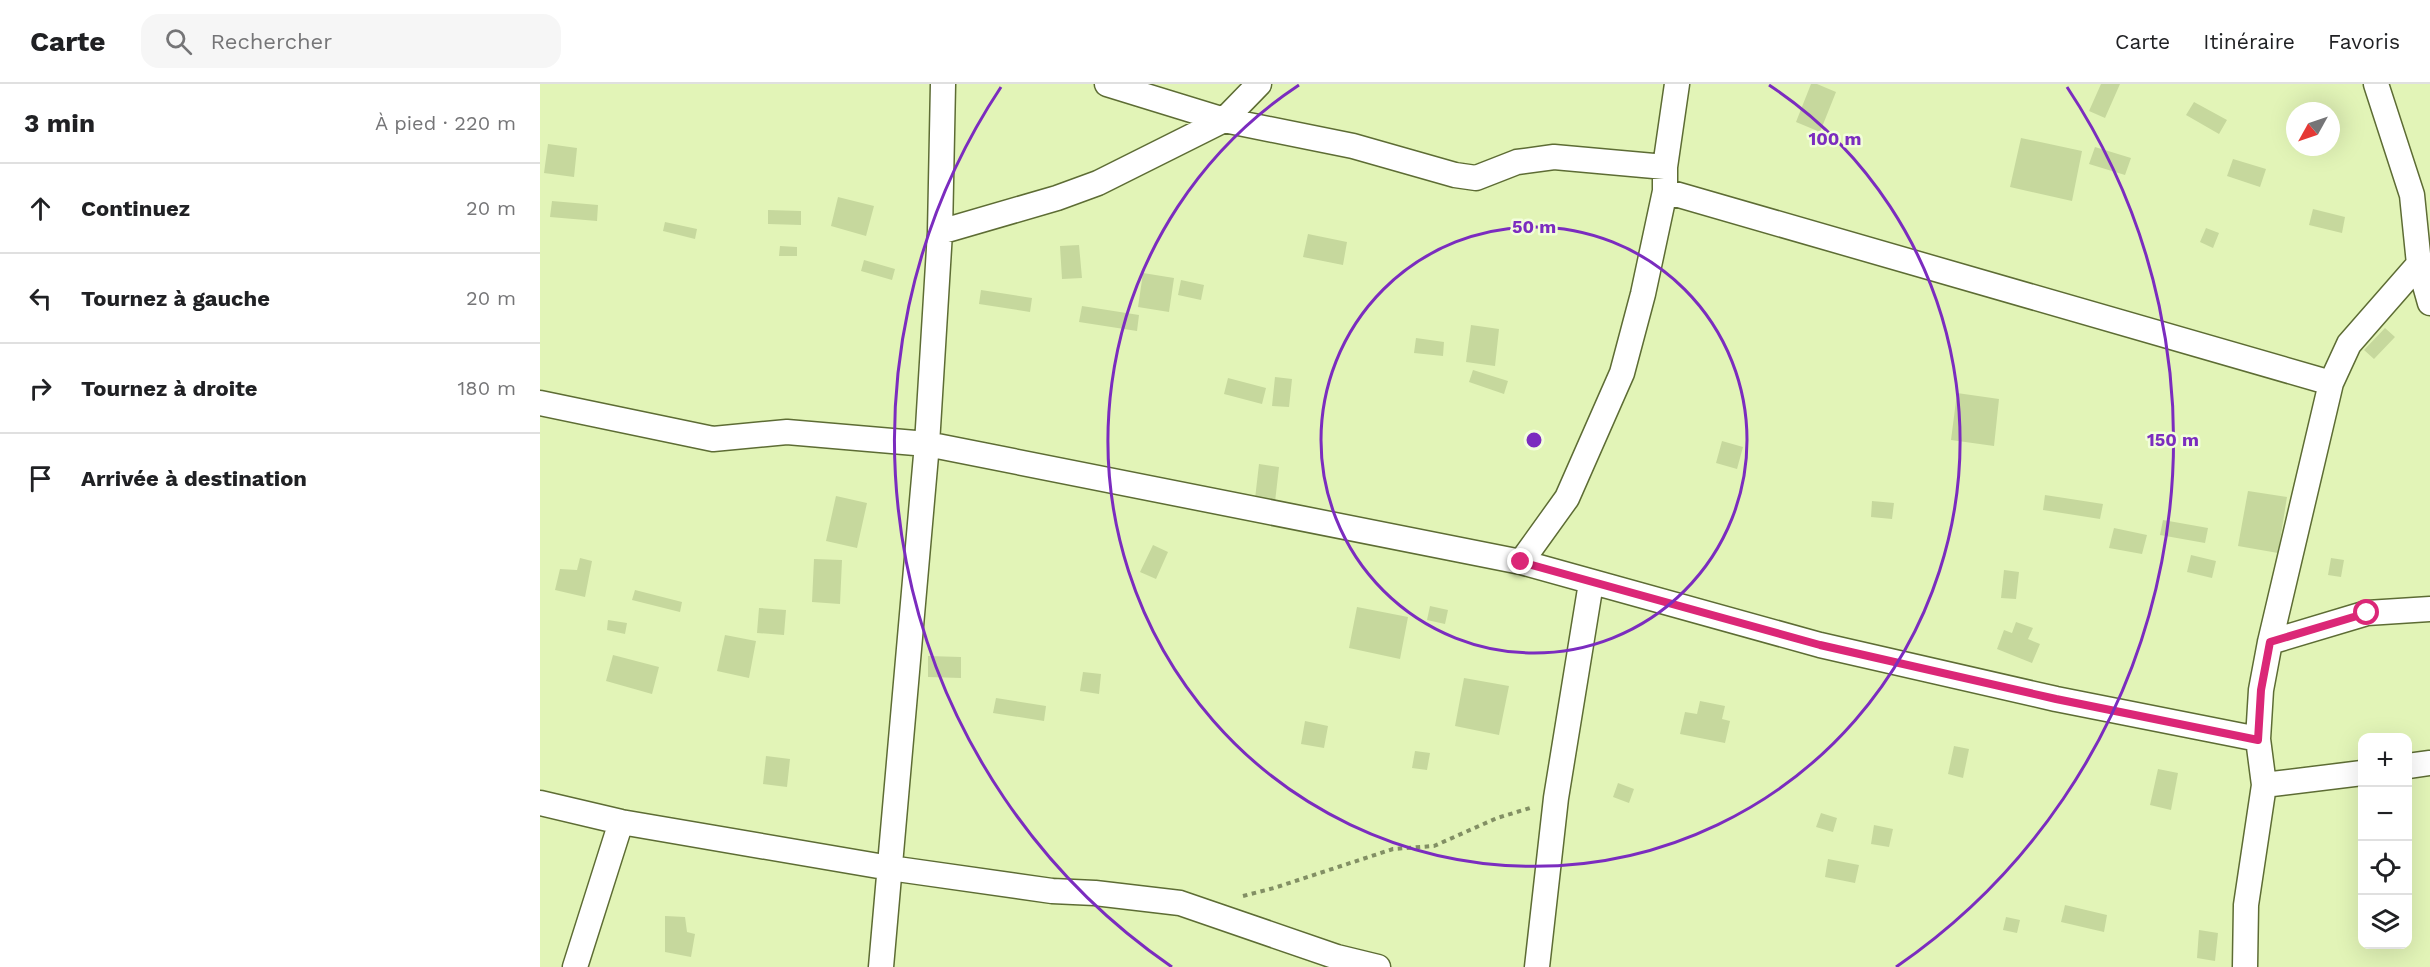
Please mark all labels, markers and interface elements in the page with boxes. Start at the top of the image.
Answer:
search box [141,14,561,68]
text: Carte [30,25,105,58]
icon: search [162,25,195,58]
text: Rechercher [210,29,332,54]
text: Carte [2115,29,2170,54]
text: Itinéraire [2203,29,2295,54]
text: Favoris [2328,29,2400,54]
north arrow [2286,102,2340,156]
text: 3 min [24,108,95,138]
text: À pied · 220 m [375,111,516,135]
text: 100 m [1808,128,1862,149]
icon: ahead [24,192,57,225]
text: Continuez [81,196,190,221]
text: 20 m [466,196,516,220]
text: 50 m [1512,216,1556,237]
icon: left [24,282,57,315]
text: Tournez à gauche [81,286,270,311]
text: 20 m [466,286,516,310]
icon: right [24,372,57,405]
text: Tournez à droite [81,376,258,401]
text: 180 m [458,376,516,400]
text: 150 m [2147,429,2199,450]
centre of rings [1524,430,1544,450]
icon: arrive [24,462,57,495]
text: Arrivée à destination [81,466,307,491]
route end [1507,548,1533,574]
route start [2353,599,2379,625]
map controls [2358,733,2412,949]
button: + [2358,733,2412,787]
button: − [2358,787,2412,841]
button: locate [2358,841,2412,895]
button: layers [2358,895,2412,949]

